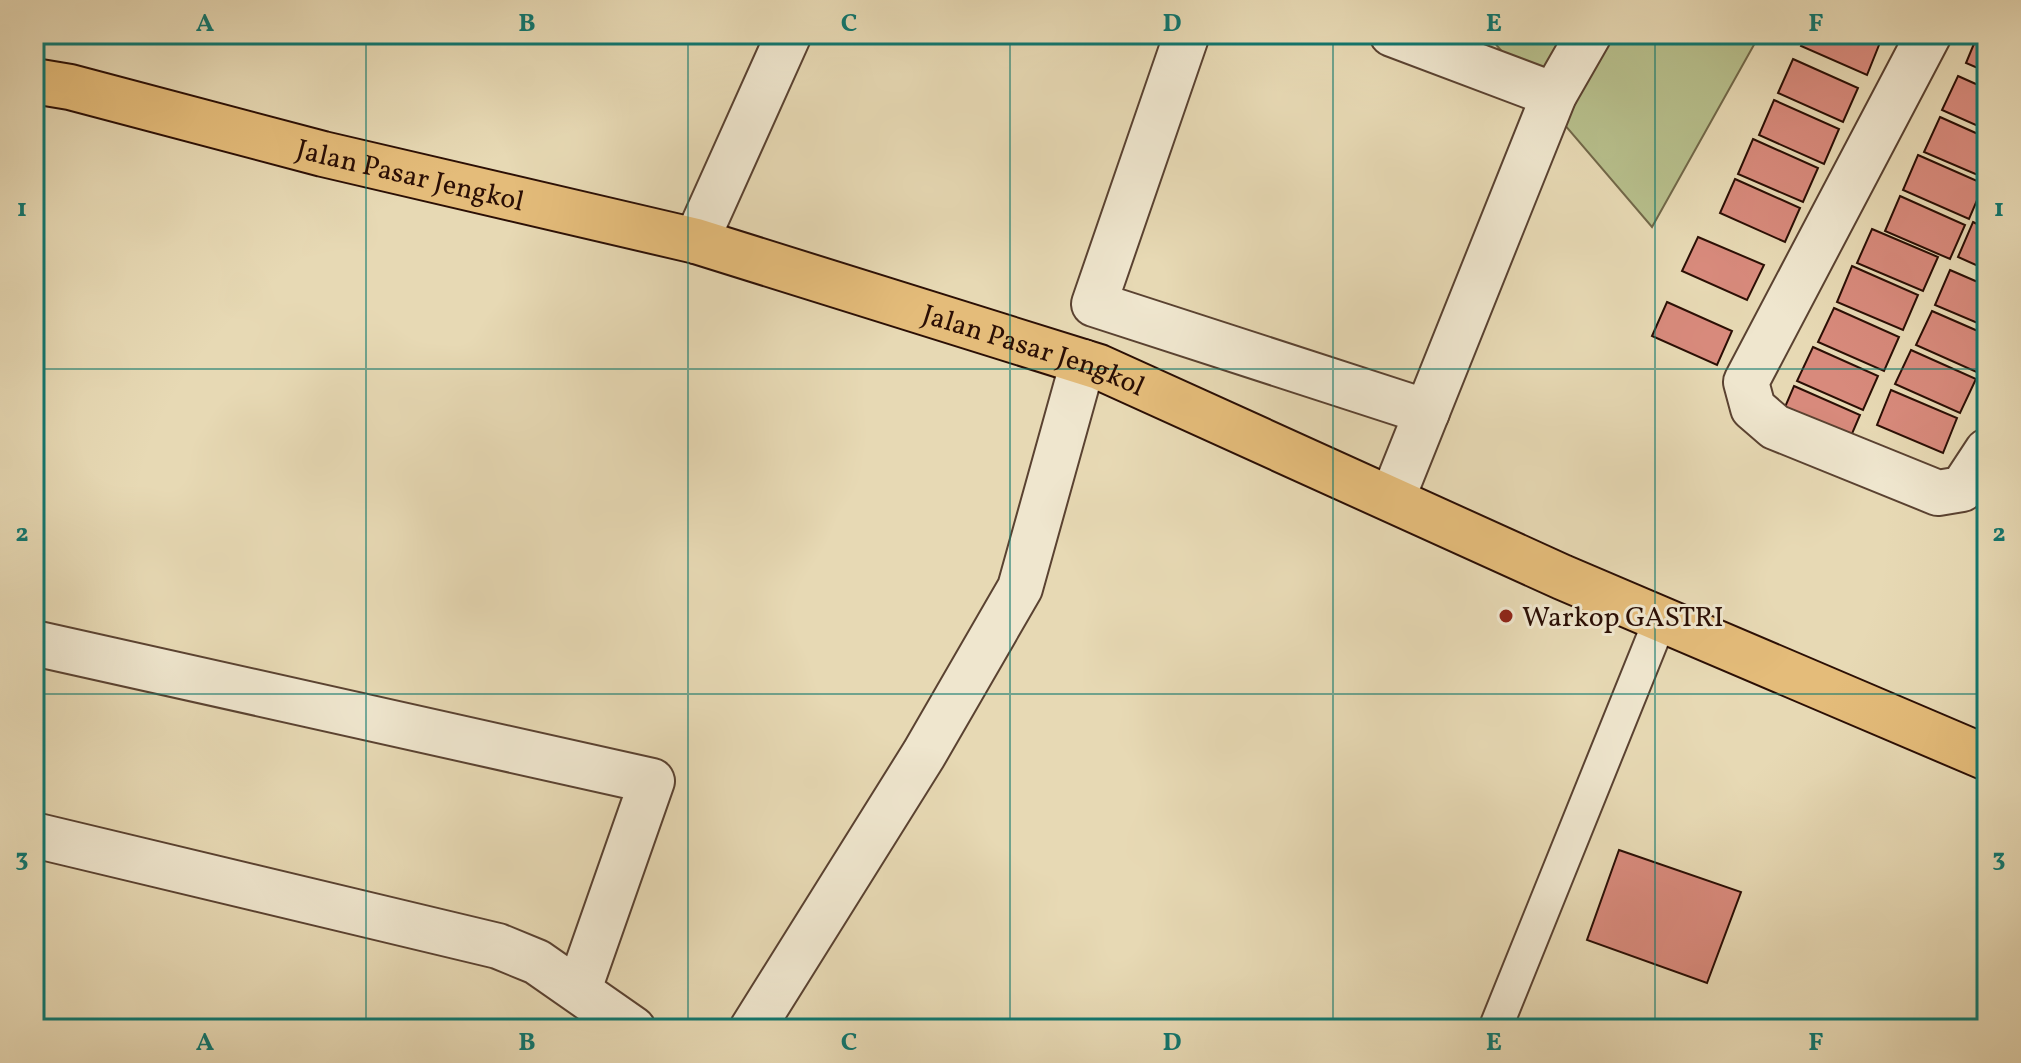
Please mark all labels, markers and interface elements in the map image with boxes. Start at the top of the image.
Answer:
text: A [196,6,215,42]
text: B [518,6,536,42]
text: C [841,6,857,42]
text: D [1162,6,1182,42]
text: E [1486,6,1502,42]
text: F [1808,6,1824,42]
street label: Jalan Pasar Jengkol [292,131,528,222]
text: 1 [17,191,27,227]
text: 1 [1994,191,2004,227]
street label: Jalan Pasar Jengkol [917,296,1151,407]
text: 2 [15,516,29,552]
text: 2 [1992,516,2006,552]
place label: Warkop GASTRI [1522,599,1724,638]
marker: Warkop GASTRI [1497,607,1515,625]
text: 3 [15,841,29,877]
text: 3 [1992,841,2006,877]
text: A [196,1025,215,1061]
text: B [518,1025,536,1061]
text: C [841,1025,857,1061]
text: D [1162,1025,1182,1061]
text: E [1486,1025,1502,1061]
text: F [1808,1025,1824,1061]

